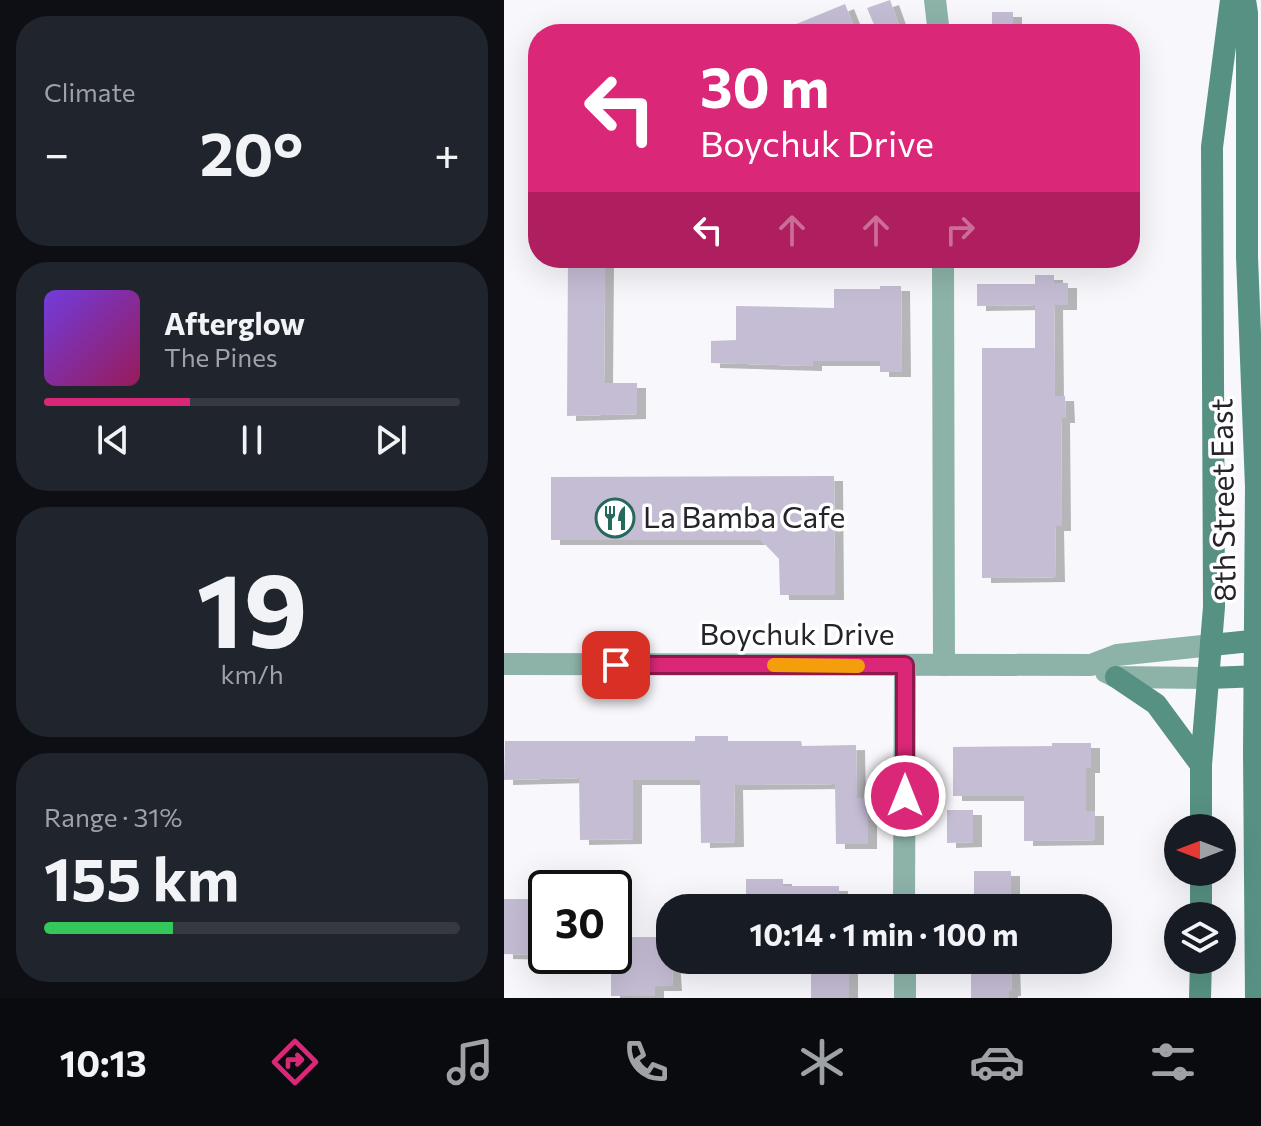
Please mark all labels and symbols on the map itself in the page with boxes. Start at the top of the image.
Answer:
street label: 8th Street East [1201,398,1242,602]
restaurant icon: La Bamba Cafe [594,497,636,539]
place label: La Bamba Cafe [643,497,845,534]
street label: Boychuk Drive [699,614,895,651]
pin [582,631,650,699]
position arrow [863,754,947,838]
north arrow [1164,814,1236,886]
speed limit sign: 30 [528,870,632,974]

